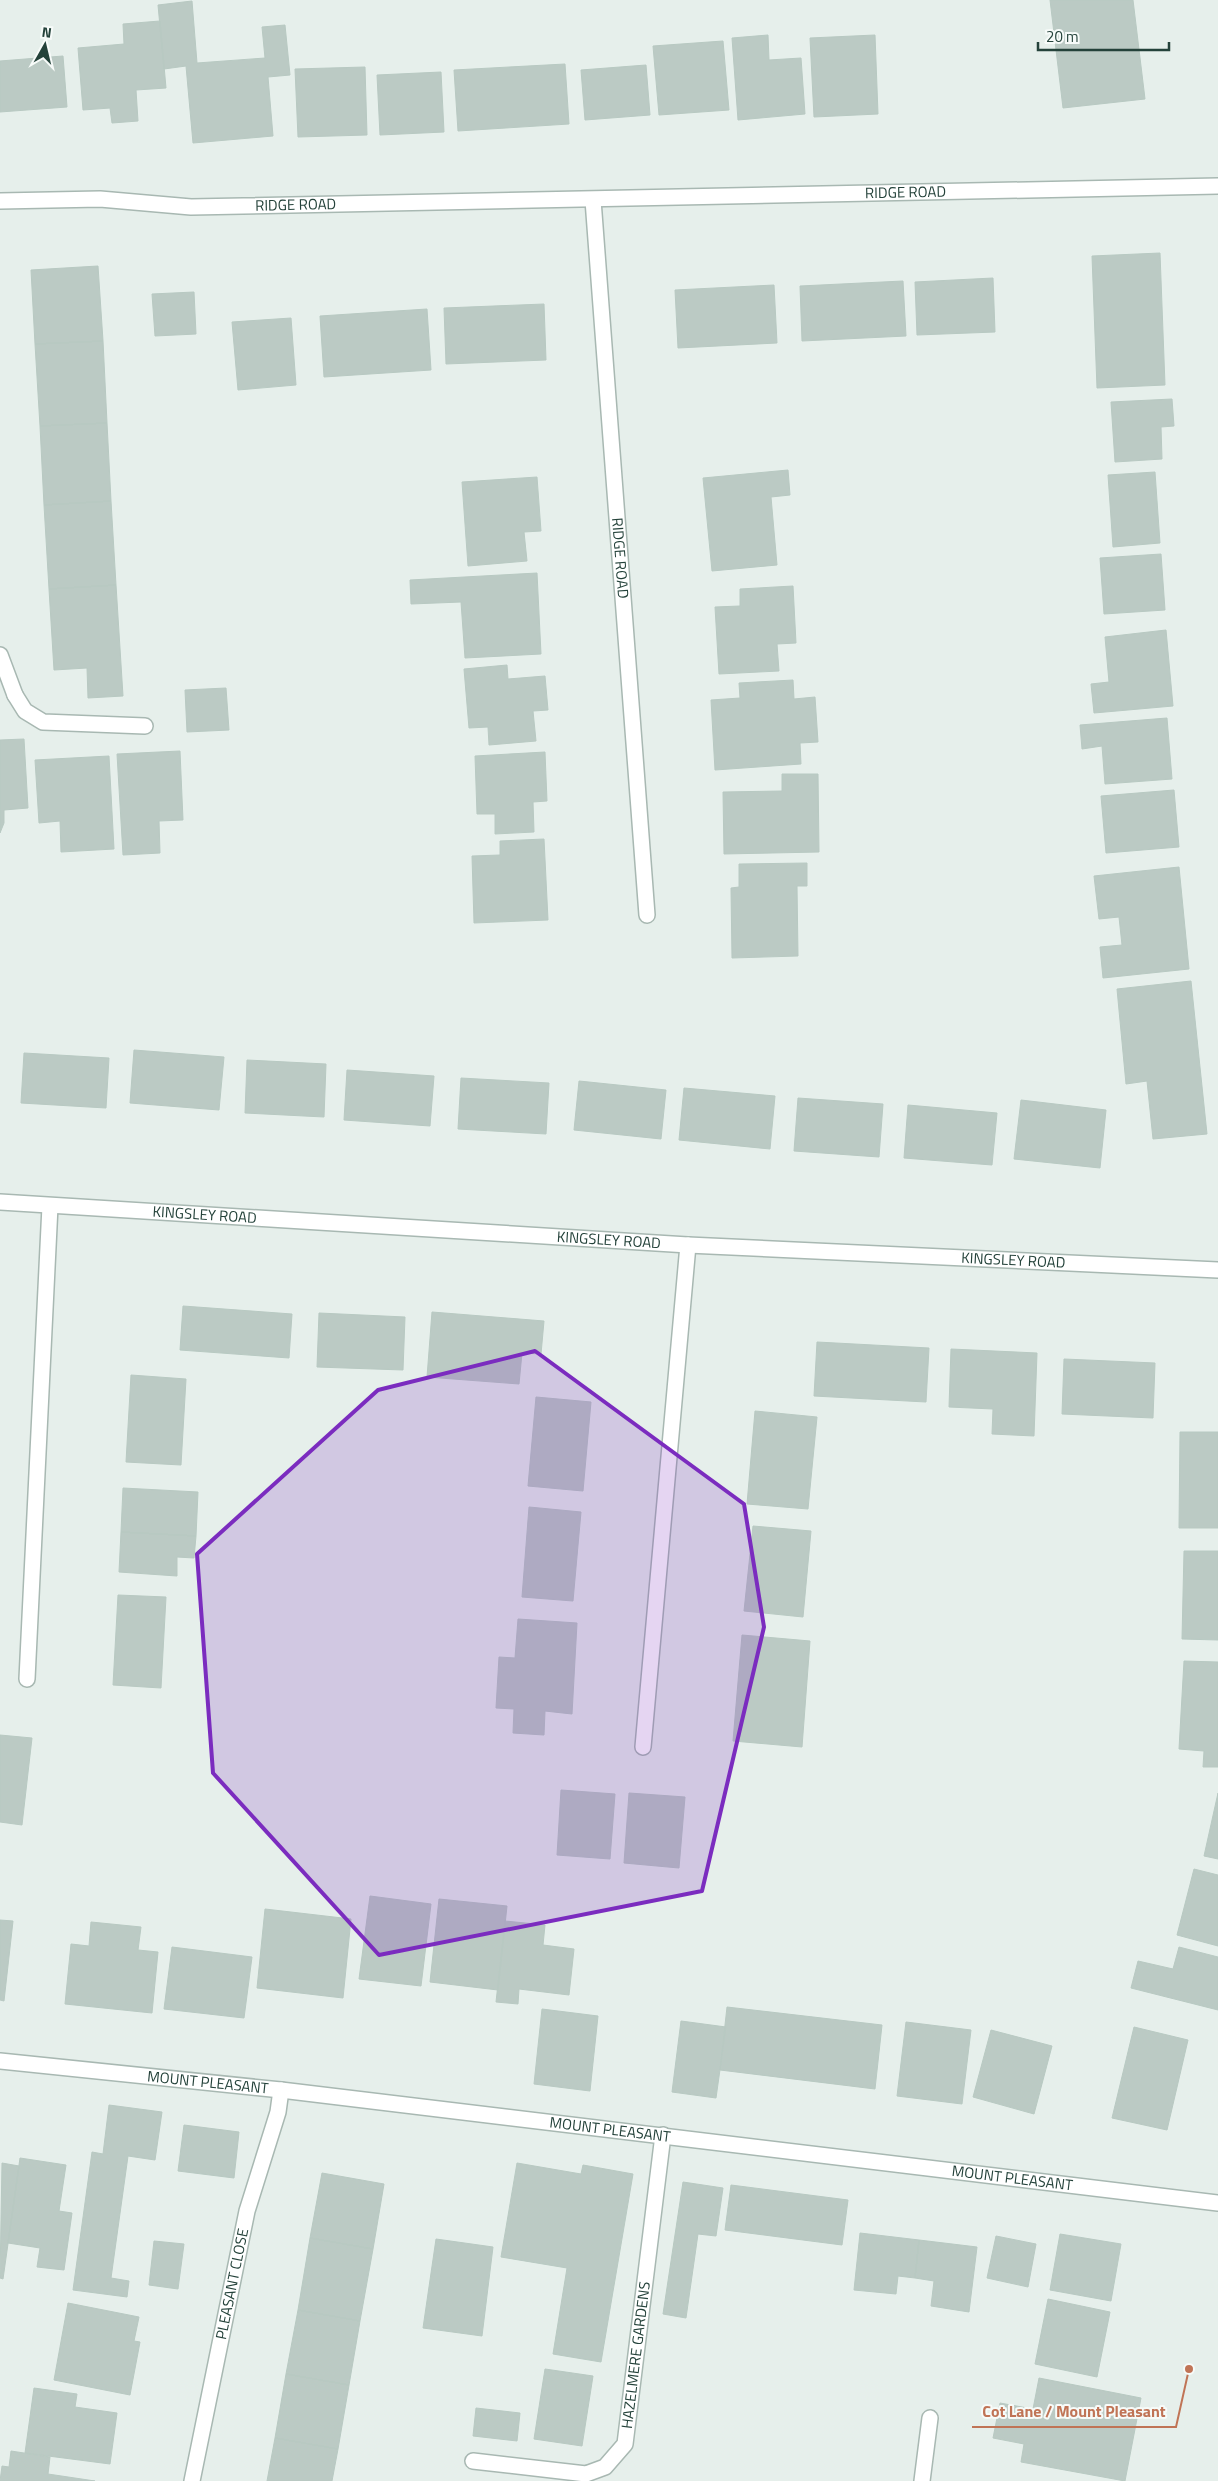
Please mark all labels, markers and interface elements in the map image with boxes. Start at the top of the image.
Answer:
north arrow [20,20,70,70]
scale bar [1038,20,1169,52]
text: N [41,21,53,43]
text: 20 m [1046,25,1079,48]
street label: RIDGE ROAD [865,180,946,204]
street label: RIDGE ROAD [255,192,336,217]
street label: RIDGE ROAD [606,517,635,599]
street label: KINGSLEY ROAD [152,1200,257,1229]
street label: KINGSLEY ROAD [556,1225,662,1254]
street label: KINGSLEY ROAD [961,1246,1066,1274]
street label: MOUNT PLEASANT [146,2064,270,2100]
street label: MOUNT PLEASANT [548,2110,672,2148]
street label: MOUNT PLEASANT [950,2159,1074,2196]
street label: PLEASANT CLOSE [209,2226,254,2342]
street label: HAZELMERE GARDENS [615,2280,656,2430]
callout: Cot Lane / Mount Pleasant [972,2396,1176,2427]
text: Cot Lane / Mount Pleasant [982,2399,1166,2423]

